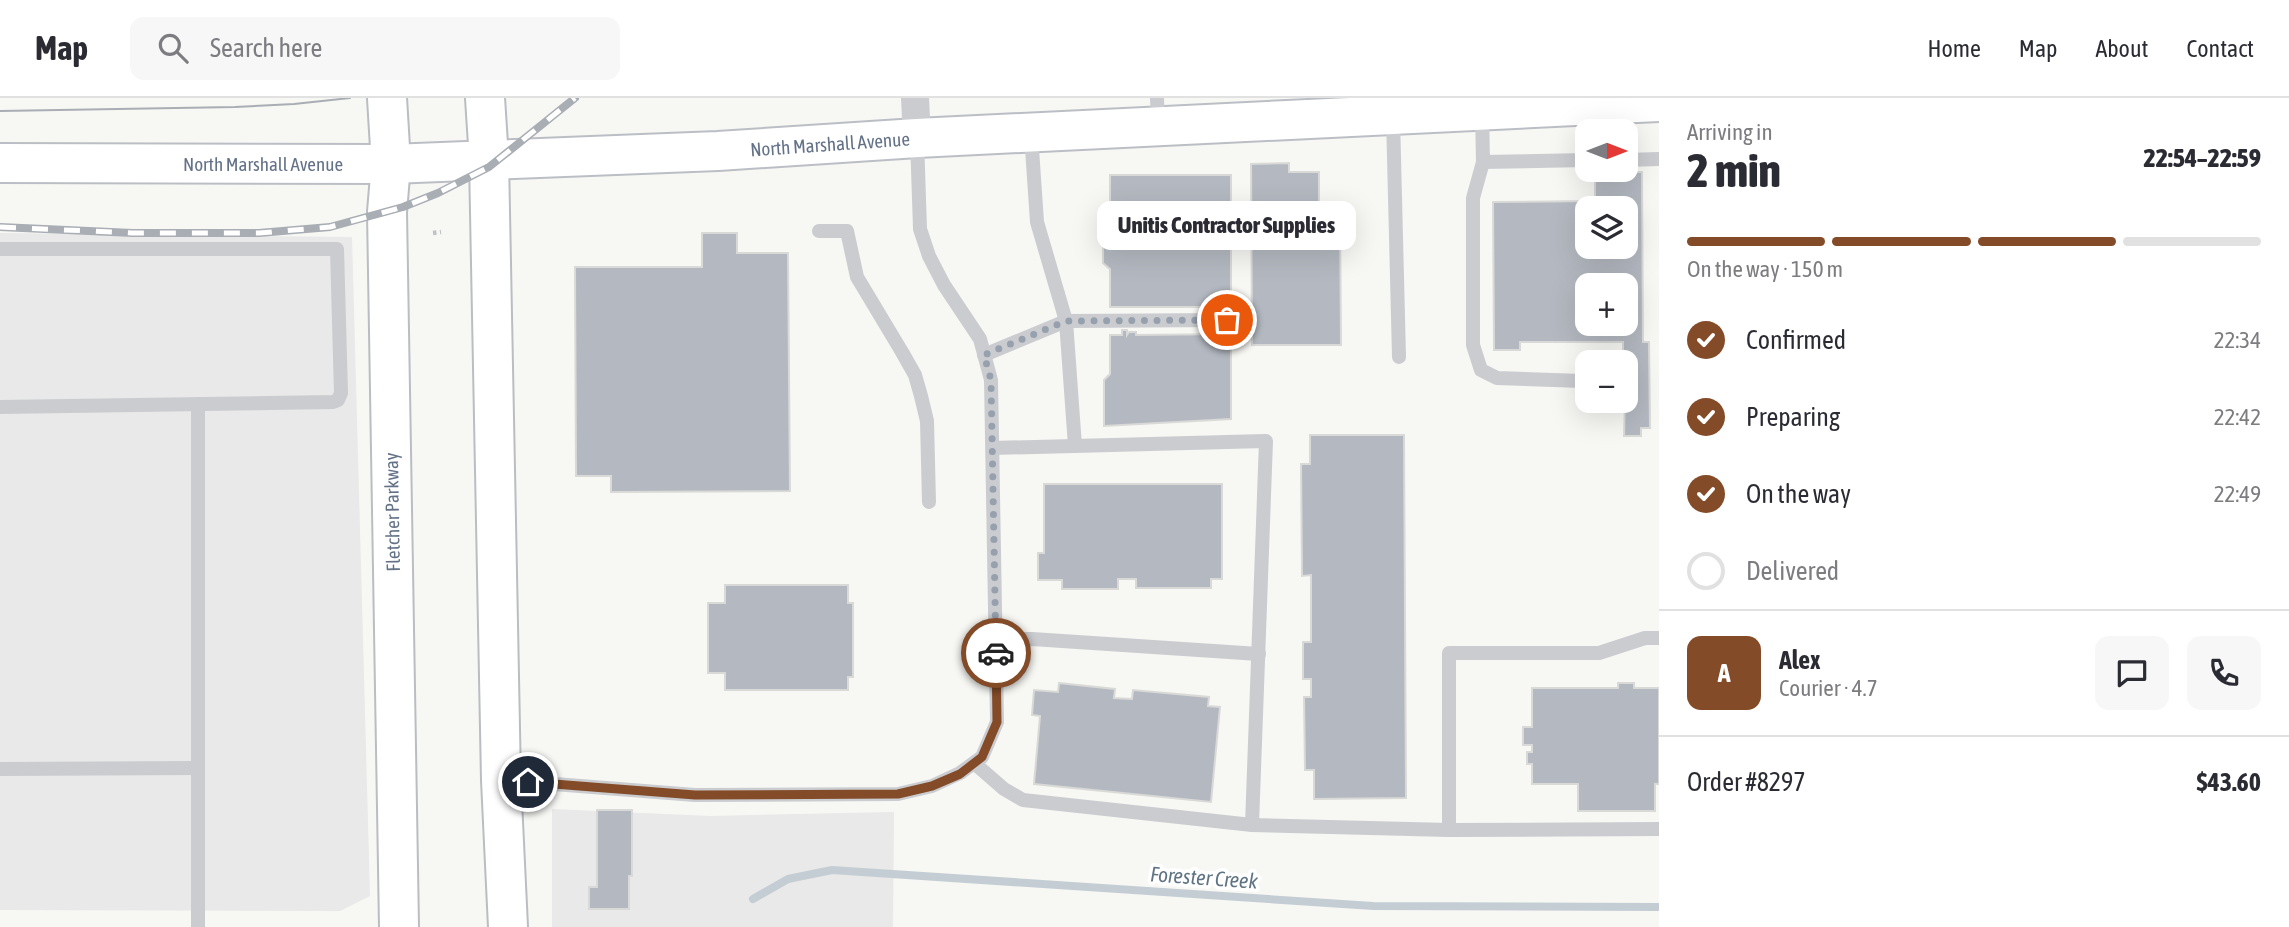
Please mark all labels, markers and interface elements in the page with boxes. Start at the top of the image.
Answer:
search box [130,17,620,80]
text: Map [35,29,88,67]
icon: search [154,29,192,67]
text: Search here [210,33,322,63]
text: Home [1927,35,1981,62]
text: Map [2019,35,2057,62]
text: About [2095,35,2148,62]
text: Contact [2186,35,2254,62]
north arrow [1575,119,1638,182]
map controls [1575,119,1638,413]
text: Arriving in [1687,119,1773,145]
street label: North Marshall Avenue [749,127,911,161]
text: 22:54–22:59 [2144,143,2261,173]
text: 2 min [1687,144,1781,197]
street label: North Marshall Avenue [183,153,343,175]
button: layers [1575,196,1638,259]
callout: Unitis Contractor Supplies [1098,201,1356,250]
text: Unitis Contractor Supplies [1118,212,1335,238]
text: On the way · 150 m [1687,256,1843,282]
button: + [1575,273,1638,336]
pin [1197,290,1257,350]
icon: bag [1208,301,1246,339]
icon: check [1687,321,1725,359]
text: Confirmed [1746,325,1846,355]
text: 22:34 [2214,327,2261,353]
button: − [1575,350,1638,413]
icon: check [1687,398,1725,436]
text: Preparing [1746,402,1840,432]
text: 22:42 [2214,404,2261,430]
street label: Fletcher Parkway [380,452,404,572]
icon: check [1687,475,1725,513]
text: On the way [1746,479,1851,509]
text: 22:49 [2214,481,2261,507]
text: Delivered [1746,556,1839,586]
courier [961,618,1031,688]
icon: car [977,634,1015,672]
button: chat [2095,636,2169,710]
button: phone [2187,636,2261,710]
text: Alex [1779,645,1820,675]
text: A [1718,658,1730,688]
text: Courier · 4.7 [1779,675,1878,701]
pin [498,752,558,812]
icon: home [509,763,547,801]
text: Order #8297 [1687,767,1806,797]
text: $43.60 [2197,767,2261,797]
water label: Forester Creek [1149,861,1259,893]

